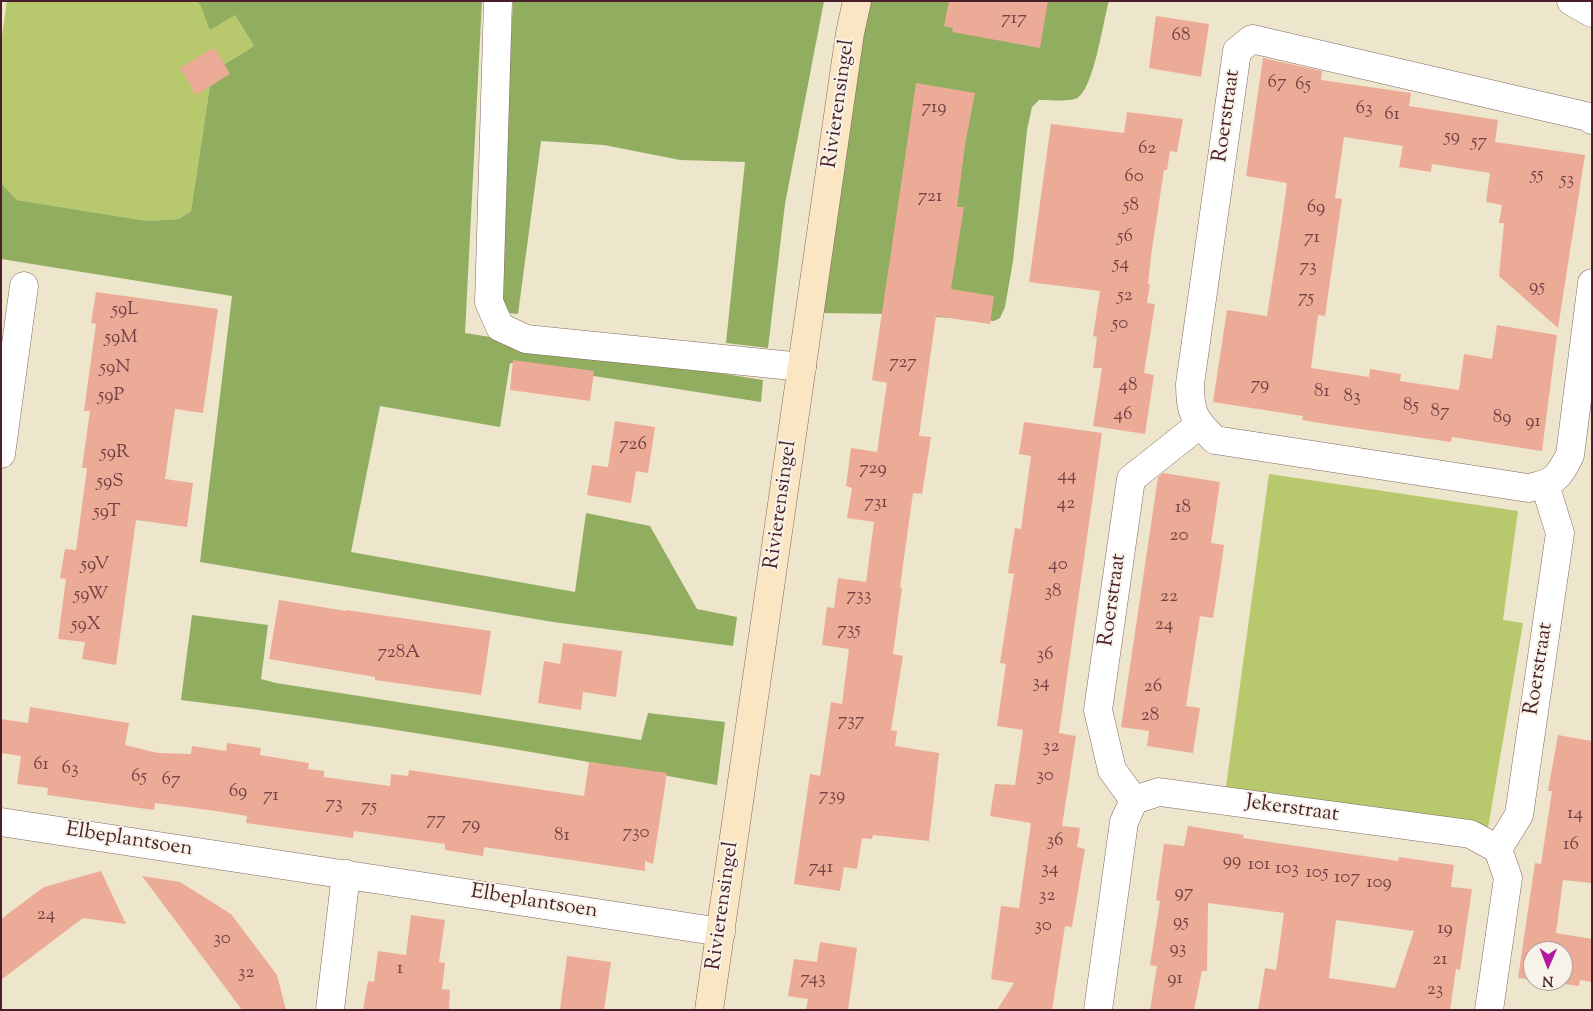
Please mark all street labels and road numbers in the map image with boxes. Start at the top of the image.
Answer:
street label: Rivierensingel [818,38,862,170]
street label: Roerstraat [1209,68,1247,164]
street label: Rivierensingel [760,439,804,571]
street label: Roerstraat [1095,552,1133,648]
street label: Roerstraat [1520,621,1560,717]
street label: Jekerstraat [1244,791,1340,829]
street label: Elbeplantsoen [64,819,194,863]
street label: Rivierensingel [702,840,746,972]
street label: Elbeplantsoen [469,881,599,925]

